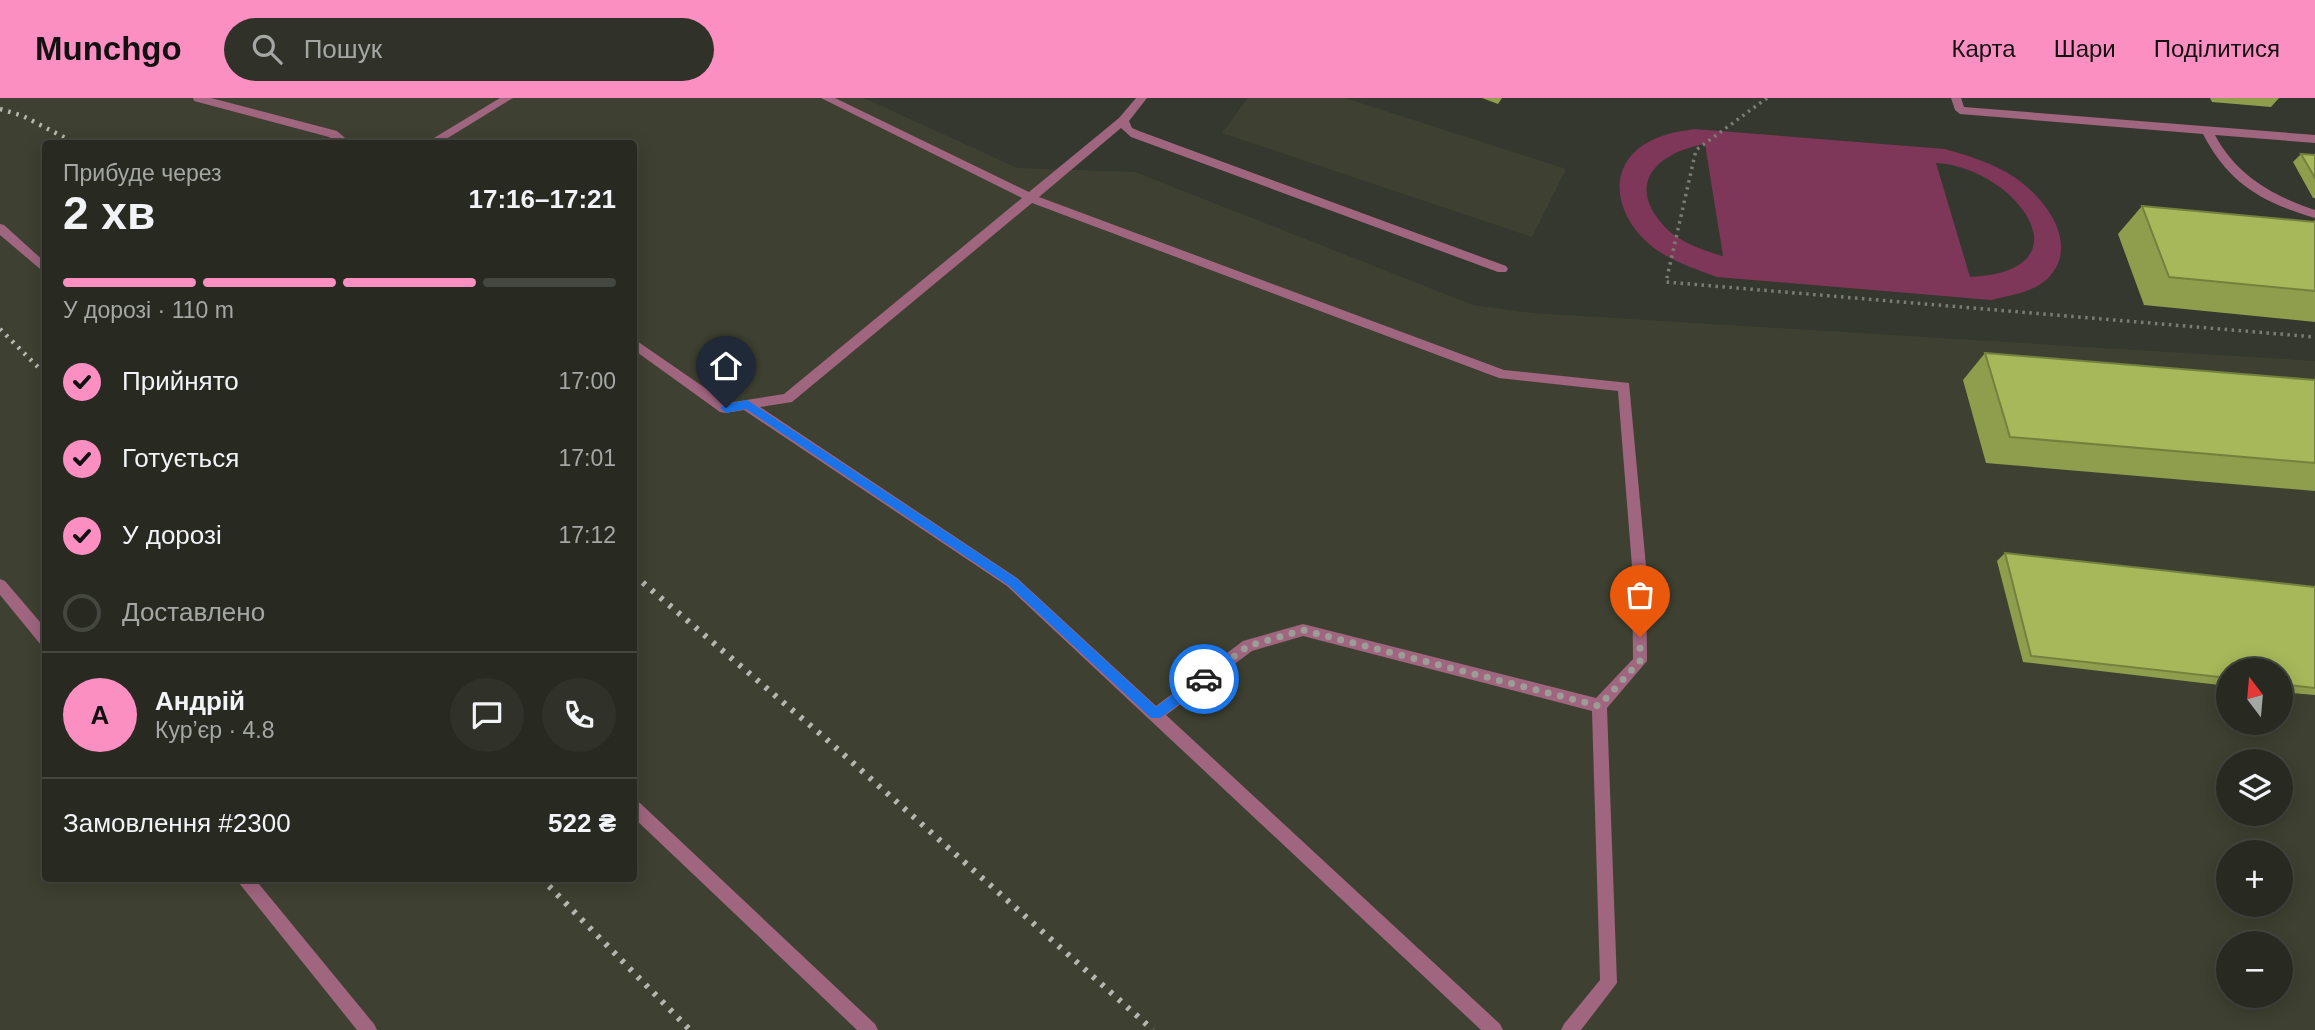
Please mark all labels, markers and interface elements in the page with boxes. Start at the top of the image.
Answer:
search box [224,18,714,81]
text: Munchgo [35,30,182,67]
icon: search [248,30,286,68]
text: Пошук [304,34,382,64]
text: Карта [1951,35,2016,62]
text: Шари [2054,35,2116,62]
text: Поділитися [2154,35,2280,62]
text: Прибуде через [63,160,222,186]
text: 17:16–17:21 [469,184,616,214]
text: 2 хв [63,187,155,239]
text: У дорозі · 110 m [63,297,234,323]
pin [696,336,756,408]
icon: home [707,347,745,385]
icon: check [63,363,101,401]
text: Прийнято [122,366,239,396]
text: 17:00 [558,368,616,394]
icon: check [63,440,101,478]
text: Готується [122,443,239,473]
text: 17:01 [558,445,616,471]
icon: check [63,517,101,555]
text: У дорозі [122,520,222,550]
text: 17:12 [558,522,616,548]
pin [1610,565,1670,637]
icon: bag [1621,576,1659,614]
text: Доставлено [122,597,265,627]
courier [1169,644,1239,714]
north arrow [2216,658,2292,735]
map controls [2216,658,2293,1008]
icon: car [1185,660,1223,698]
button: chat [450,678,524,752]
button: phone [542,678,616,752]
text: Андрій [155,686,245,716]
text: А [91,700,109,730]
text: Кур’єр · 4.8 [155,717,274,743]
button: layers [2216,749,2293,826]
text: Замовлення #2300 [63,808,291,838]
text: 522 ₴ [548,808,616,838]
button: + [2216,840,2293,917]
button: − [2216,931,2293,1008]

